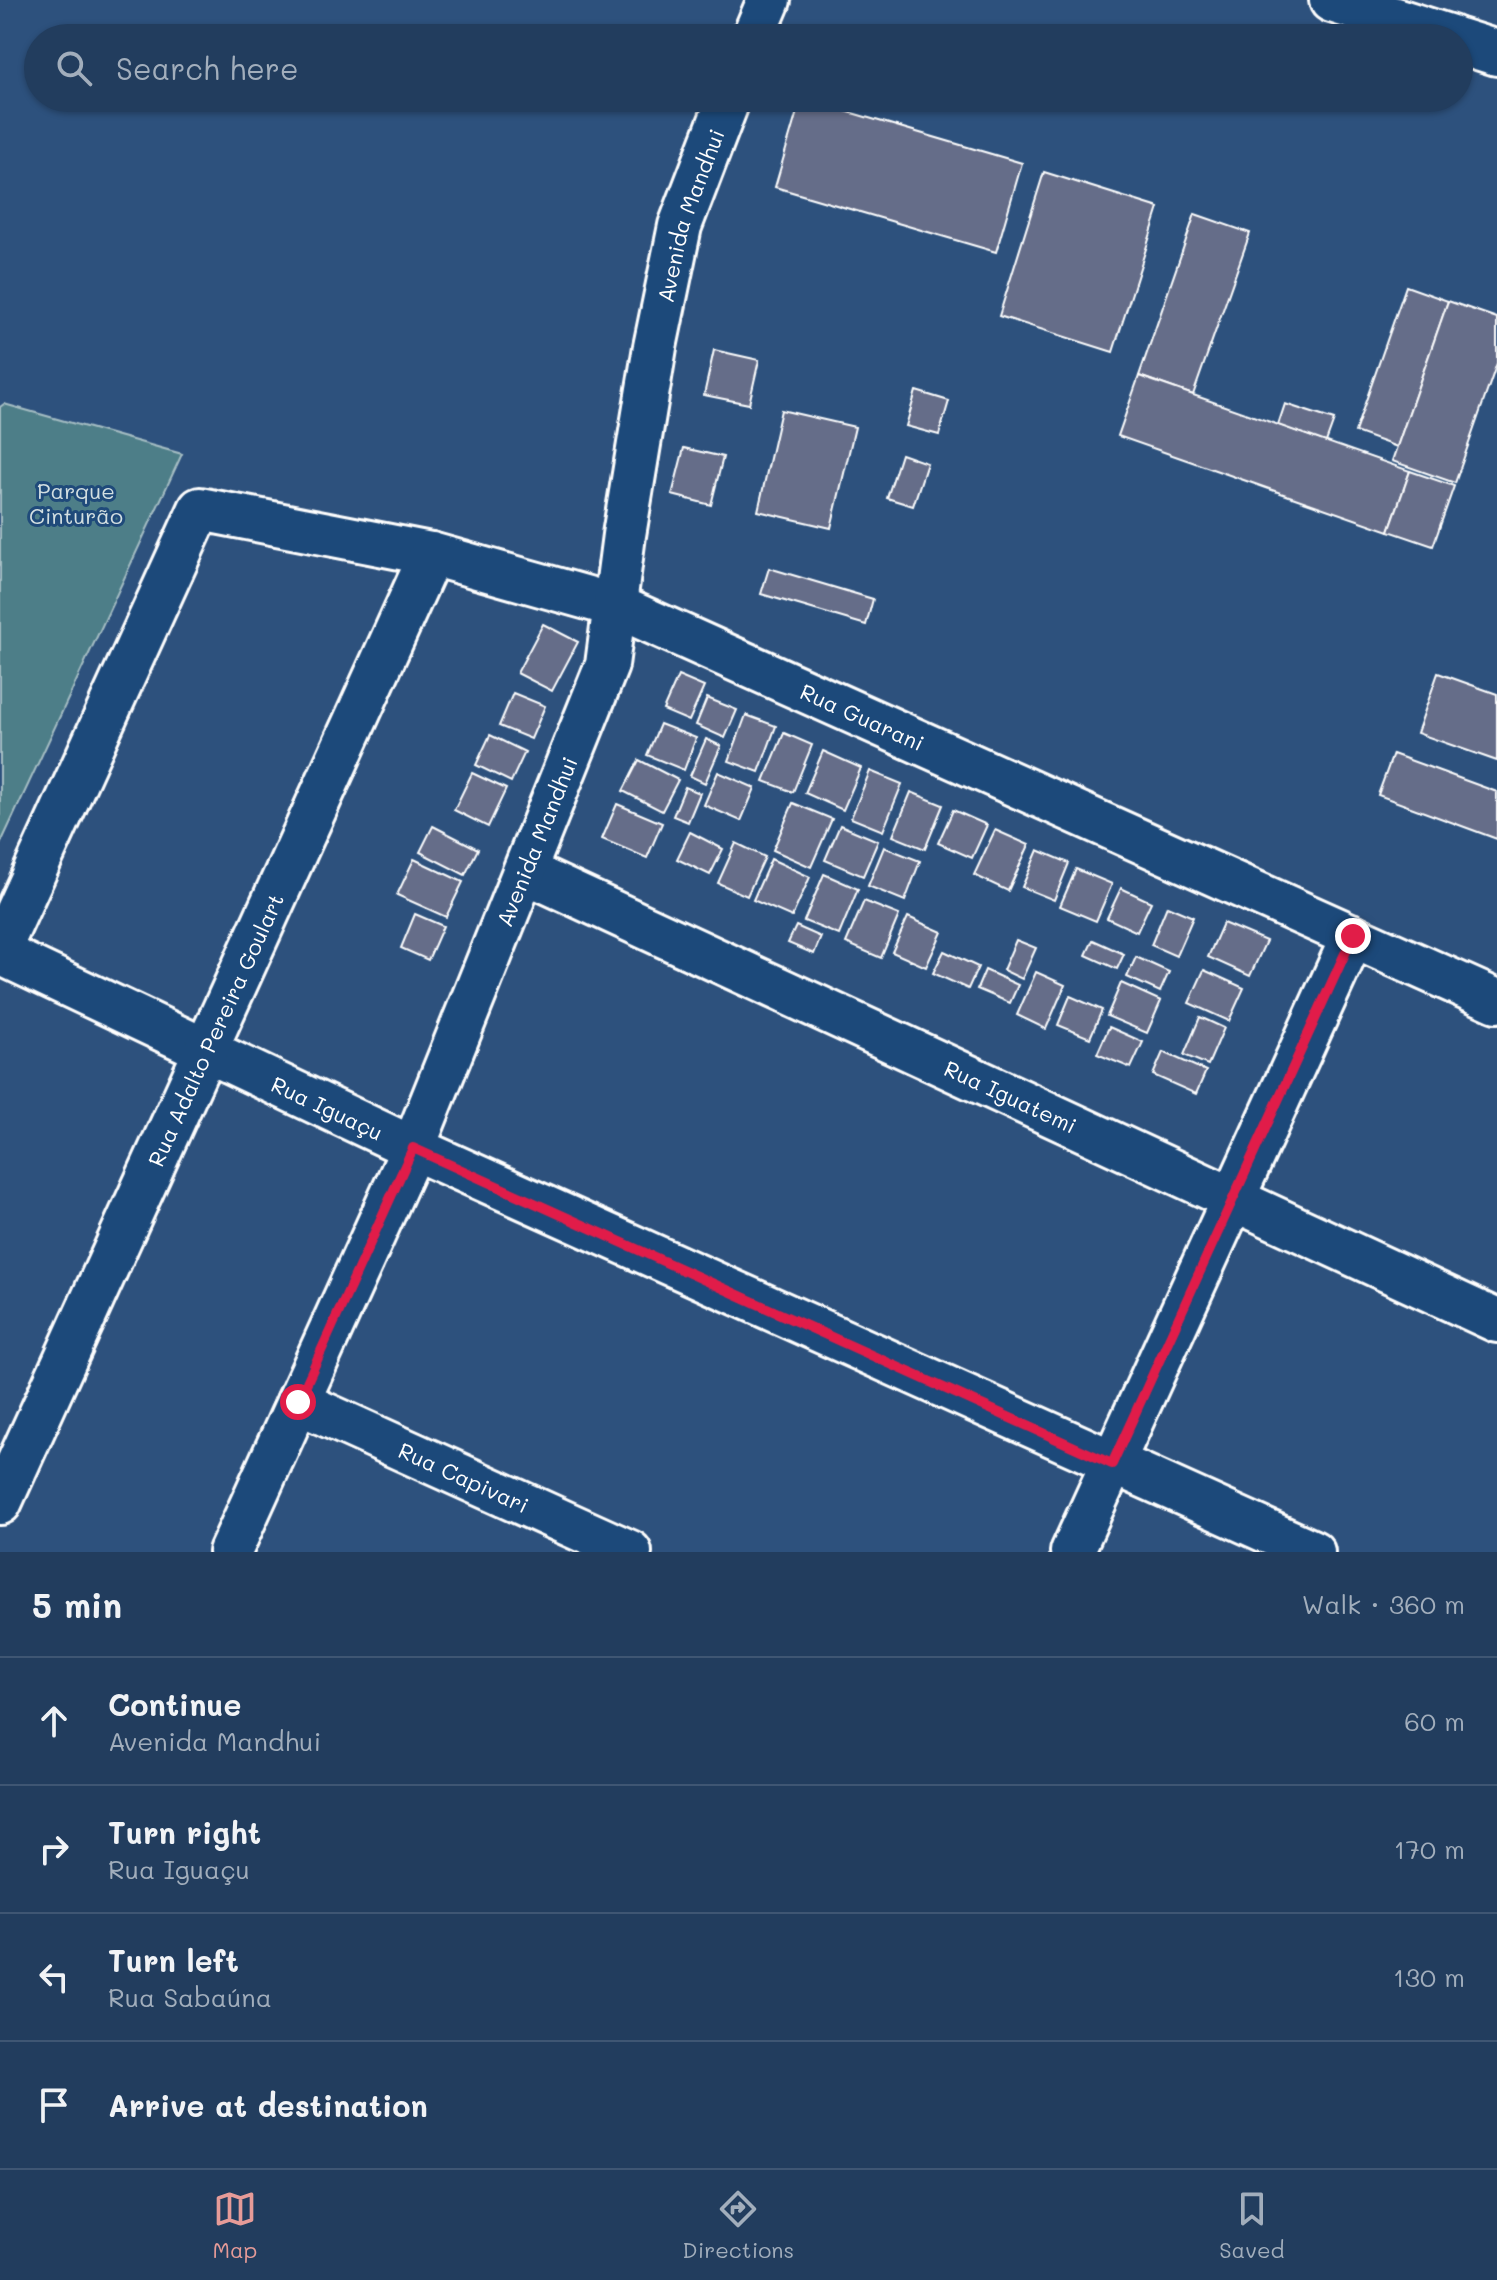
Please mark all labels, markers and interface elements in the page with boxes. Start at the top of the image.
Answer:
search box [24,24,1473,112]
icon: search [52,46,96,90]
text: Search here [116,48,299,88]
street label: Avenida Mandhui [650,125,730,305]
park label: Parque Cinturão [29,476,123,530]
street label: Rua Guarani [796,676,929,757]
street label: Avenida Mandhui [489,752,583,931]
street label: Rua Adalto Pereira Goulart [140,888,290,1171]
route end [1335,918,1371,954]
street label: Rua Iguatemi [940,1053,1082,1139]
street label: Rua Iguaçu [267,1069,388,1146]
route start [280,1384,316,1420]
street label: Rua Capivari [394,1435,534,1519]
text: 5 min [32,1582,122,1627]
text: Walk · 360 m [1302,1587,1465,1621]
text: Continue [108,1684,241,1724]
icon: ahead [32,1699,76,1743]
text: 60 m [1404,1704,1465,1738]
text: Avenida Mandhui [108,1724,321,1758]
text: Turn right [108,1812,261,1852]
icon: right [32,1827,76,1871]
text: 170 m [1394,1832,1465,1866]
text: Rua Iguaçu [108,1852,250,1886]
text: Turn left [108,1940,239,1980]
icon: left [32,1955,76,1999]
text: 130 m [1393,1960,1465,1994]
text: Rua Sabaúna [108,1980,272,2014]
icon: arrive [32,2083,76,2127]
text: Arrive at destination [108,2085,428,2125]
tab: Map [213,2187,257,2264]
tab: Directions [682,2187,794,2264]
tab: Saved [1219,2187,1284,2264]

